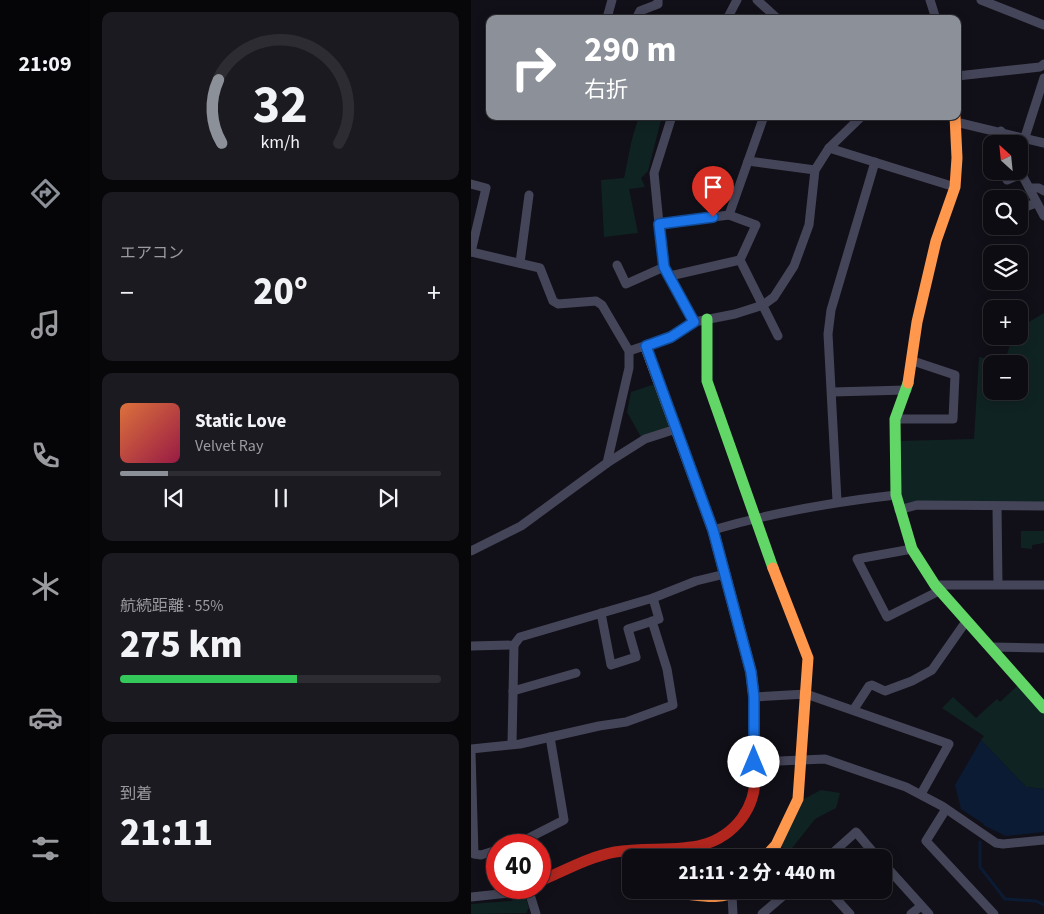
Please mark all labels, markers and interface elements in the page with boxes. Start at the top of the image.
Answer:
text: 290 m [584,25,676,75]
icon: right [501,35,566,100]
text: 21:09 [18,48,72,80]
text: 32 [253,69,308,143]
text: 右折 [584,74,628,106]
text: km/h [261,130,300,155]
north arrow [983,135,1029,180]
map controls [983,135,1028,400]
pin [692,166,734,217]
icon: arrive [699,173,727,201]
icon: directions [28,176,63,211]
button: search [983,190,1028,235]
text: エアコン [120,242,184,264]
button: layers [983,245,1028,290]
text: 20° [253,265,308,319]
text: − [120,273,134,313]
text: + [427,273,441,313]
button: + [983,300,1028,345]
icon: music [28,307,63,342]
button: − [983,355,1028,400]
text: Static Love [195,408,286,435]
text: Velvet Ray [195,435,263,457]
icon: phone [28,438,63,473]
icon: previous [160,484,188,512]
icon: pause [267,484,295,512]
icon: next [374,484,402,512]
icon: climate [28,569,63,604]
text: 航続距離 · 55% [120,595,223,617]
text: 275 km [120,618,242,672]
icon: car [28,700,63,735]
position arrow [727,735,779,787]
text: 到着 [120,783,152,805]
text: 21:11 [120,806,213,860]
icon: filters [28,831,63,866]
speed limit sign: 40 [486,834,551,899]
text: 21:11 · 2 分 · 440 m [678,860,836,887]

